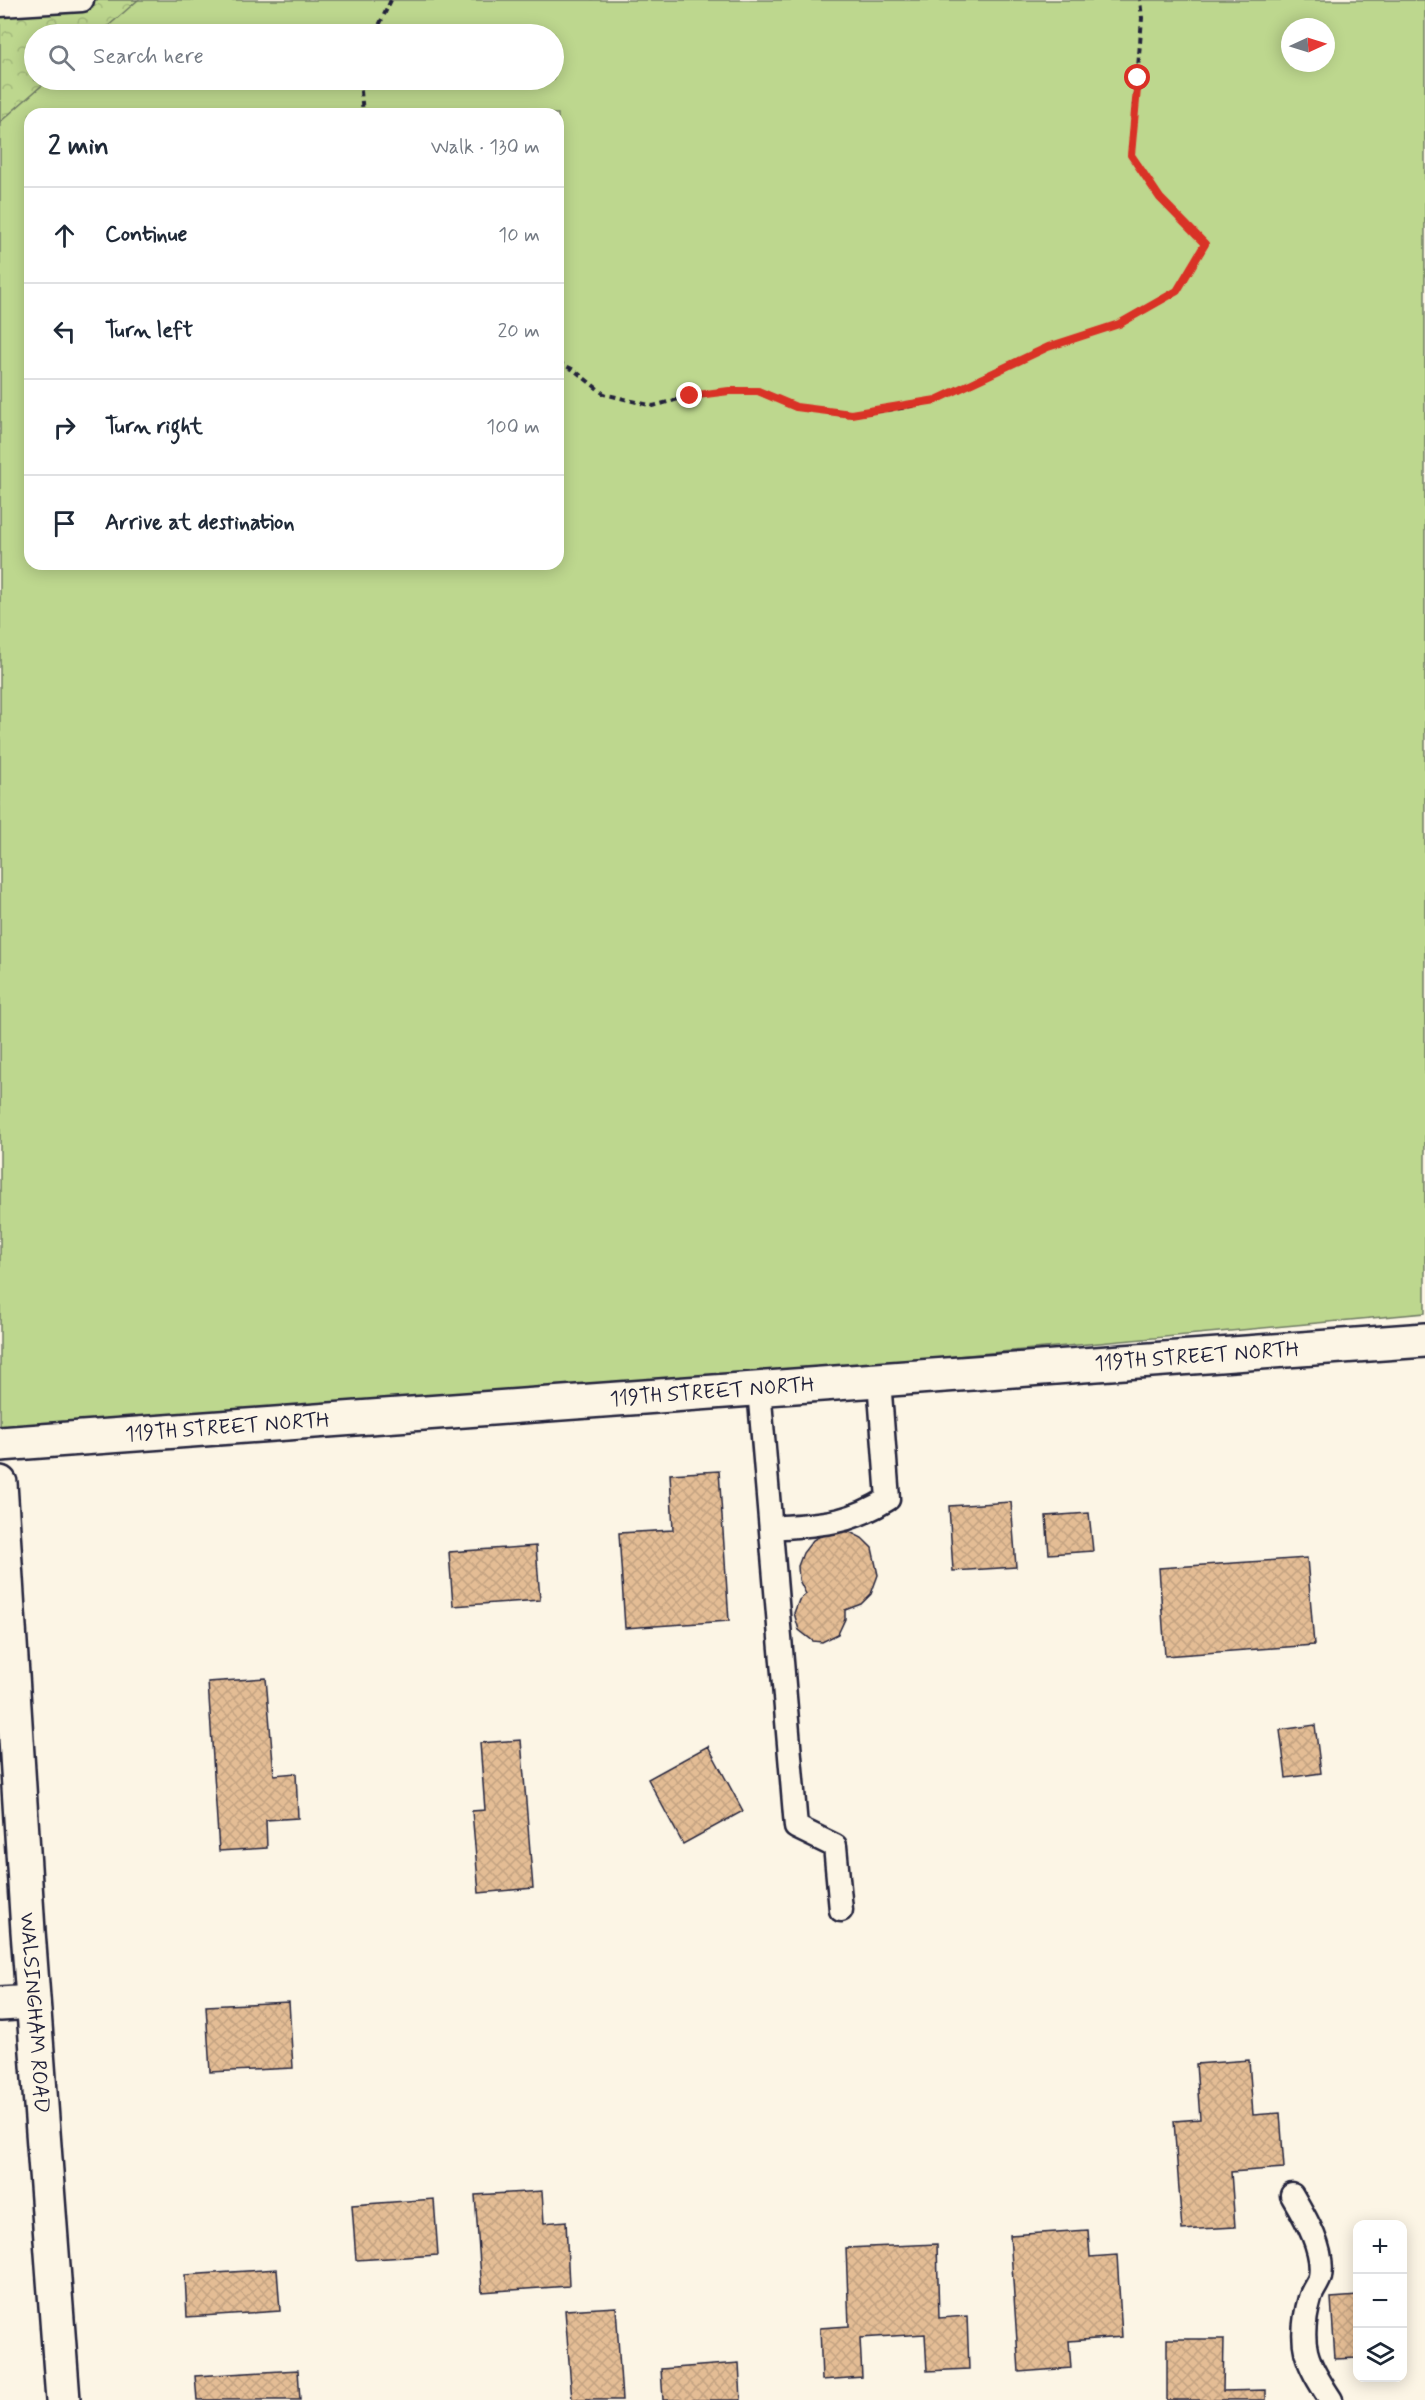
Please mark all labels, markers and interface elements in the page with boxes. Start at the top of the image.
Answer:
north arrow [1281,18,1335,72]
search box [24,24,564,90]
icon: search [45,41,78,74]
text: Search here [93,43,204,71]
route start [1124,64,1150,90]
text: 2 min [48,130,109,164]
text: Walk · 130 m [431,134,540,161]
icon: ahead [48,219,81,252]
text: Continue [105,221,187,249]
text: 10 m [498,222,540,249]
icon: left [48,315,81,348]
text: Turn left [105,317,193,345]
text: 20 m [497,318,540,345]
route end [676,382,702,408]
icon: right [48,411,81,444]
text: Turn right [105,413,203,441]
text: 100 m [486,414,540,441]
icon: arrive [48,507,81,540]
text: Arrive at destination [105,509,295,537]
street label: 119TH STREET NORTH [1093,1335,1300,1378]
street label: 119TH STREET NORTH [609,1371,815,1413]
street label: 119TH STREET NORTH [124,1406,331,1449]
street label: WALSINGHAM ROAD [13,1911,56,2114]
map controls [1353,2220,1407,2382]
button: + [1353,2220,1407,2274]
button: − [1353,2274,1407,2328]
button: layers [1353,2328,1407,2382]

